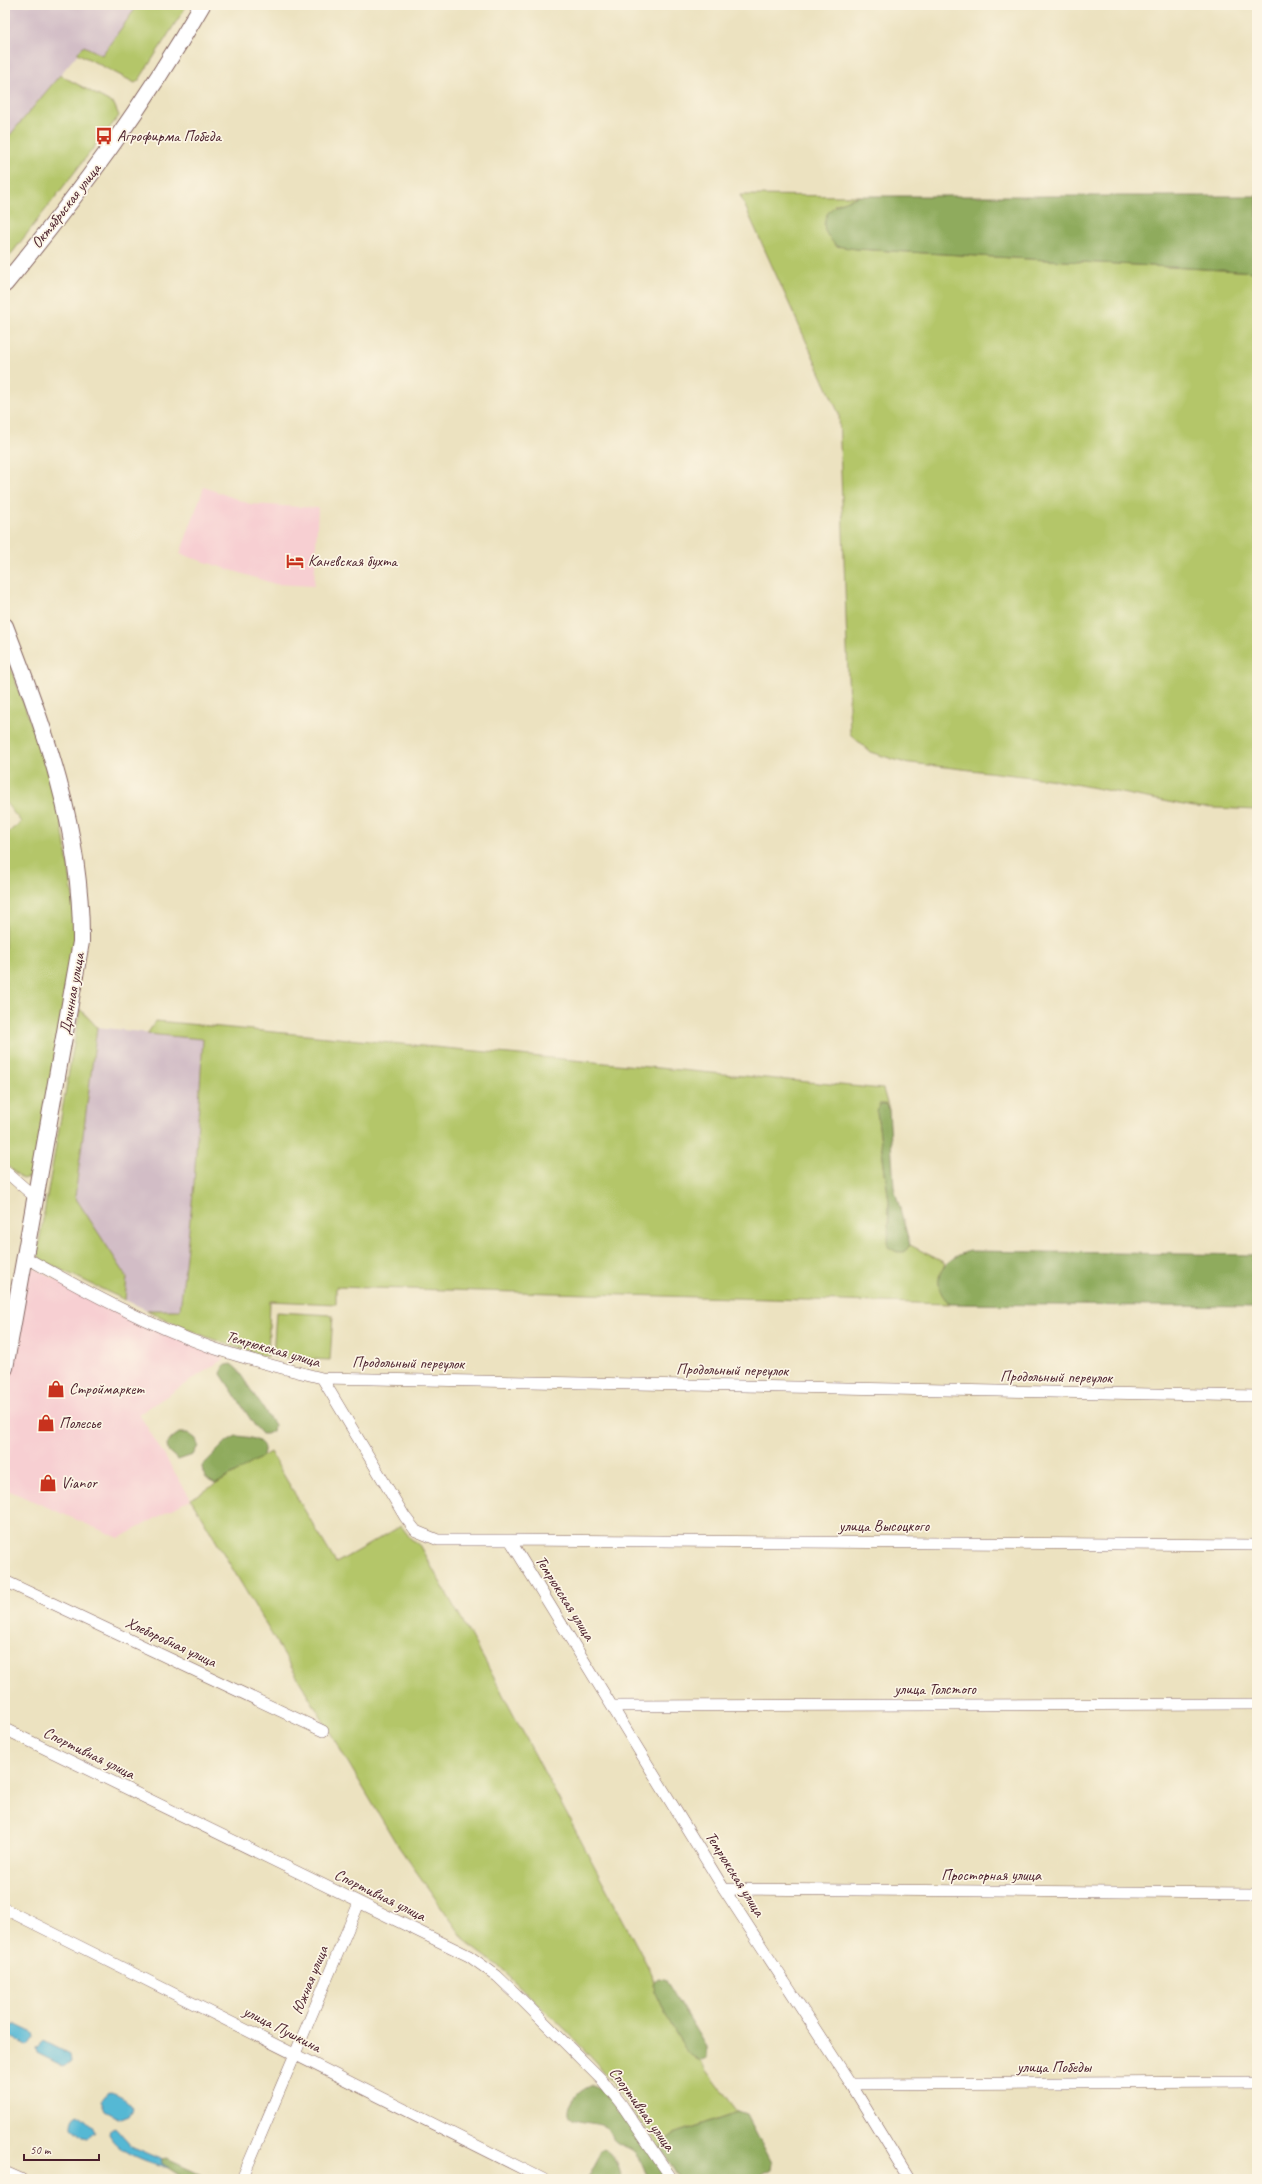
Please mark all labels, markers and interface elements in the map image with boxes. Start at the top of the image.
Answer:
bus stop icon: Агрофирма Победа [94,126,114,146]
place label: Агрофирма Победа [117,126,222,146]
street label: Октябрьская улица [27,158,106,252]
hotel icon: Каневская бухта [285,551,305,571]
place label: Каневская бухта [308,551,398,571]
street label: Длинная улица [55,950,89,1036]
street label: Темрюкская улица [224,1326,323,1372]
street label: Продольный переулок [352,1352,466,1374]
street label: Продольный переулок [676,1359,790,1381]
street label: Продольный переулок [1000,1366,1114,1388]
shop icon: Строймаркет [46,1379,66,1399]
place label: Строймаркет [69,1379,145,1399]
shop icon: Полесье [36,1413,56,1433]
place label: Полесье [59,1413,102,1433]
shop icon: Vianor [38,1473,58,1493]
place label: Vianor [61,1473,98,1493]
street label: улица Высоцкого [838,1516,930,1536]
street label: Темрюкская улица [531,1552,600,1645]
street label: Хлеборобная улица [123,1612,221,1672]
street label: улица Толстого [893,1679,977,1699]
street label: Спортивная улица [40,1722,139,1784]
street label: Темрюкская улица [701,1828,770,1921]
street label: Спортивная улица [331,1864,430,1926]
street label: Просторная улица [941,1865,1042,1885]
street label: Южная улица [287,1941,333,2017]
street label: улица Пушкина [239,2000,325,2058]
street label: улица Победы [1016,2057,1092,2077]
street label: Спортивная улица [605,2063,680,2156]
scale bar [24,2136,99,2162]
text: 50 m [30,2142,52,2158]

